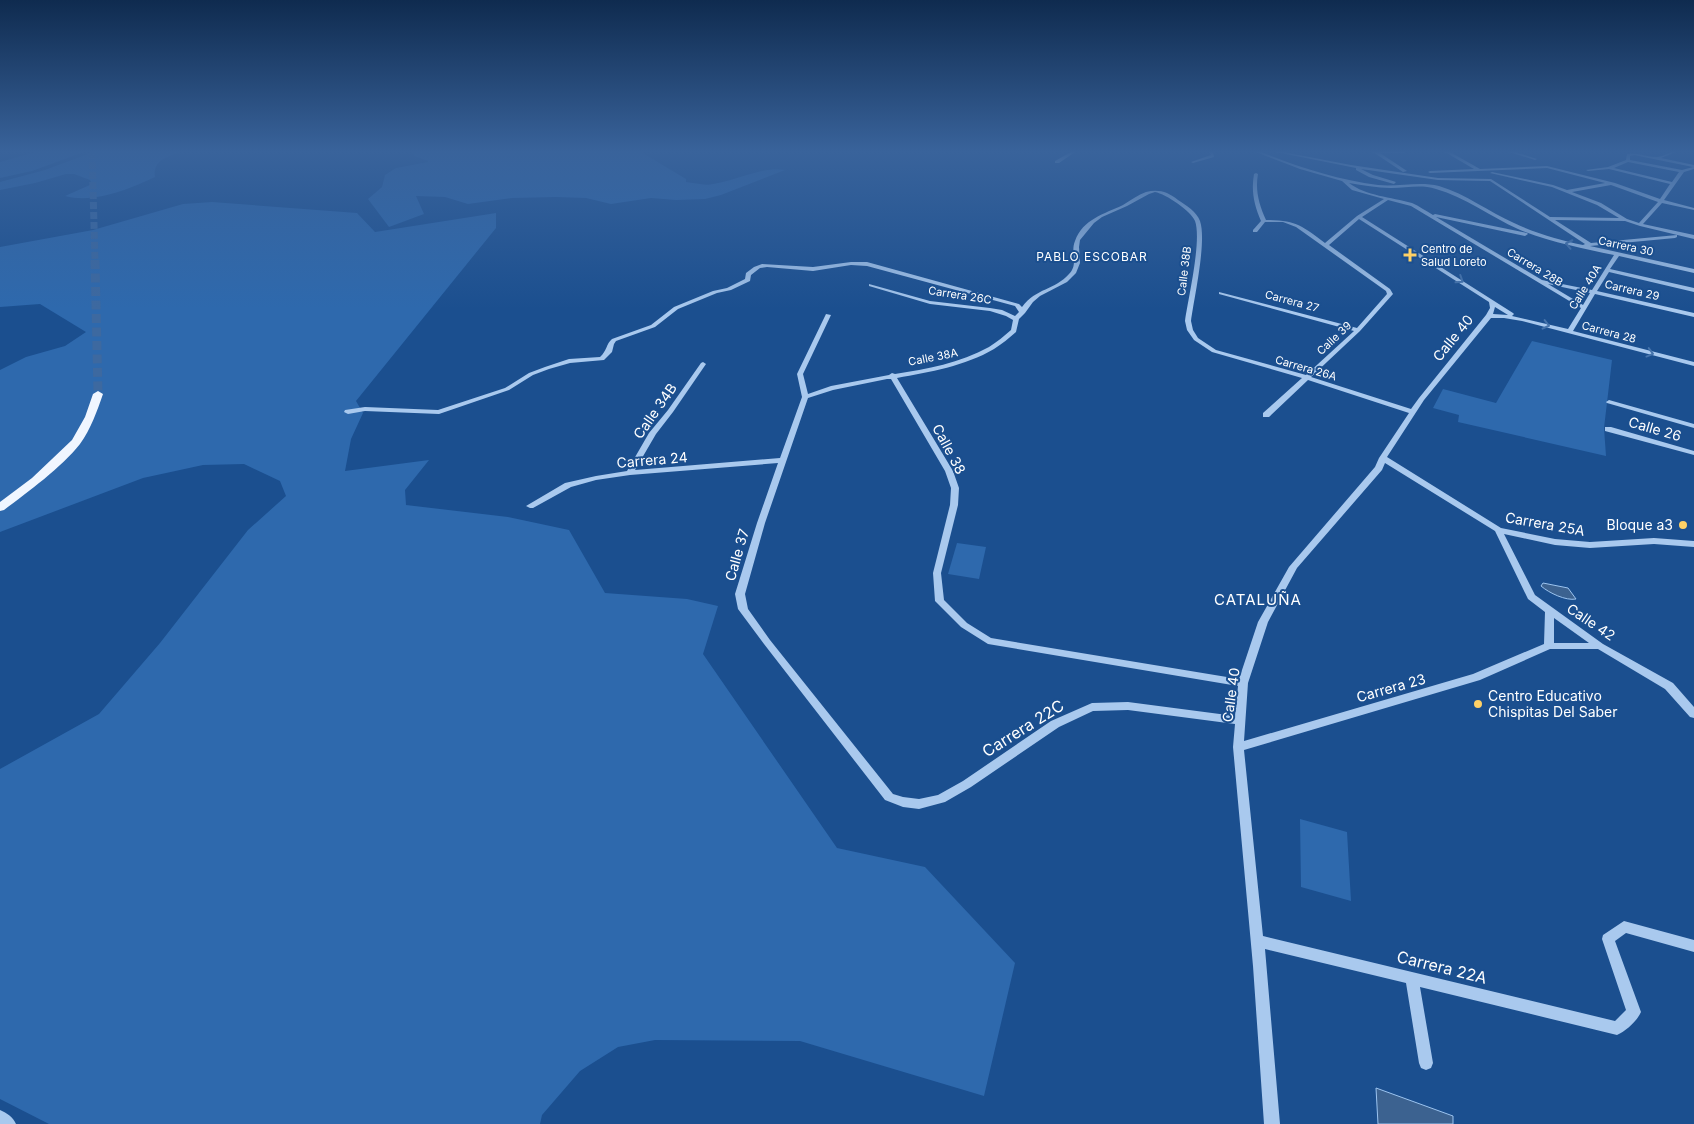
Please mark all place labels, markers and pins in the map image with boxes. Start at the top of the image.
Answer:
place label: Centro de Salud Loreto [1421,242,1487,269]
marker: Centro de Salud Loreto [1403,248,1417,262]
place label: Bloque a3 [1607,516,1673,533]
marker: Bloque a3 [1677,519,1689,531]
place label: Centro Educativo Chispitas Del Saber [1488,687,1618,720]
marker: Centro Educativo Chispitas Del Saber [1472,698,1484,710]

